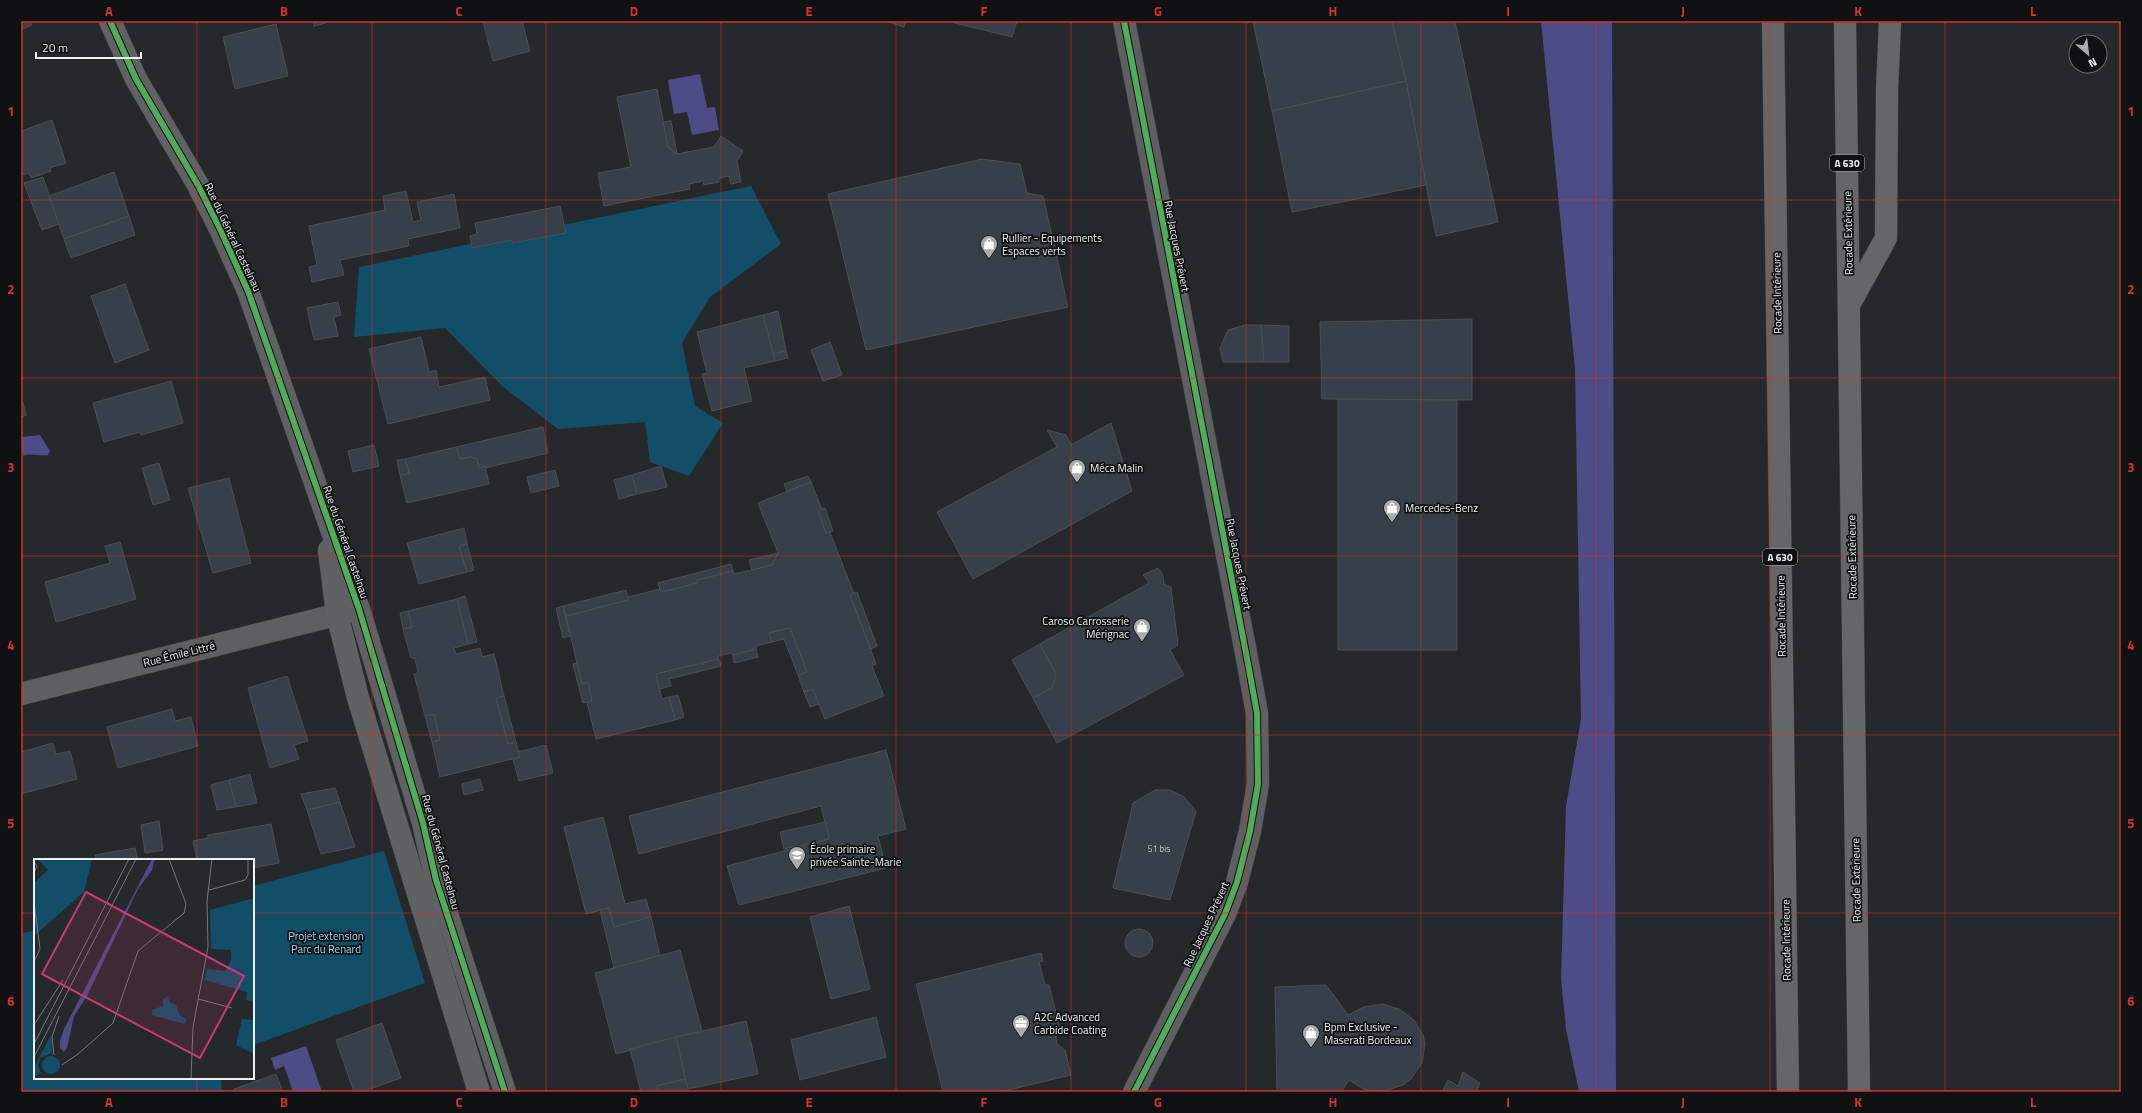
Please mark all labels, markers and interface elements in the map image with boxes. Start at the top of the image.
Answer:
text: A [105,1,113,21]
text: B [280,1,288,21]
text: C [455,1,463,21]
text: D [630,1,638,21]
text: E [805,1,813,21]
text: F [981,1,988,21]
text: G [1154,1,1162,21]
text: H [1329,1,1337,21]
text: I [1506,1,1510,21]
text: J [1681,1,1685,21]
text: K [1854,1,1862,21]
text: L [2030,1,2036,21]
scale bar [36,34,141,60]
north arrow [2068,34,2108,74]
text: 20 m [42,38,68,57]
text: N [2086,54,2100,72]
text: 1 [7,101,15,121]
text: 1 [2127,101,2135,121]
road number: A 630 [1830,155,1864,171]
street label: Rue du Général Castelnau [201,180,265,294]
street label: Rocade Extérieure [1839,190,1857,275]
street label: Rue Jacques Prévert [1160,199,1194,293]
place label: Rullier - Equipements Espaces verts [1002,230,1102,259]
shop icon: Rullier - Equipements Espaces verts [979,234,999,259]
street label: Rocade Intérieure [1768,252,1786,334]
text: 2 [7,279,15,299]
text: 2 [2127,279,2135,299]
text: 3 [7,457,15,477]
text: 3 [2127,457,2135,477]
shop icon: Méca Malin [1067,458,1087,483]
place label: Méca Malin [1090,460,1143,476]
street label: Rue du Général Castelnau [319,483,373,601]
shop icon: Mercedes-Benz [1382,498,1402,523]
place label: Mercedes-Benz [1405,500,1478,516]
street label: Rocade Extérieure [1843,514,1861,599]
street label: Rue Jacques Prévert [1222,517,1256,611]
road number: A 630 [1763,549,1797,565]
street label: Rocade Intérieure [1772,575,1790,657]
place label: Caroso Carrosserie Mérignac [1042,613,1129,642]
shop icon: Caroso Carrosserie Mérignac [1132,617,1152,642]
text: 4 [7,635,15,655]
text: 4 [2127,635,2135,655]
street label: Rue Émile Littré [141,637,217,671]
street label: Rue du Général Castelnau [418,793,464,911]
text: 5 [7,813,15,833]
text: 5 [2127,813,2135,833]
street label: Rocade Extérieure [1847,837,1865,922]
place label: École primaire privée Sainte-Marie [810,841,902,870]
house number: 51 bis [1148,842,1170,855]
school or university icon: École primaire privée Sainte-Marie [787,845,807,870]
inset map [34,859,254,1079]
street label: Rue Jacques Prévert [1179,878,1233,969]
street label: Rocade Intérieure [1777,899,1795,981]
park label: Projet extension Parc du Renard [288,928,364,957]
text: 6 [7,991,15,1011]
text: 6 [2127,991,2135,1011]
place label: A2C Advanced Carbide Coating [1034,1009,1107,1038]
office icon: A2C Advanced Carbide Coating [1011,1013,1031,1038]
place label: Bpm Exclusive - Maserati Bordeaux [1324,1019,1411,1048]
shop icon: Bpm Exclusive - Maserati Bordeaux [1301,1023,1321,1048]
text: A [105,1092,113,1112]
text: B [280,1092,288,1112]
text: C [455,1092,463,1112]
text: D [630,1092,638,1112]
text: E [805,1092,813,1112]
text: F [981,1092,988,1112]
text: G [1154,1092,1162,1112]
text: H [1329,1092,1337,1112]
text: I [1506,1092,1510,1112]
text: J [1681,1092,1685,1112]
text: K [1854,1092,1862,1112]
text: L [2030,1092,2036,1112]

